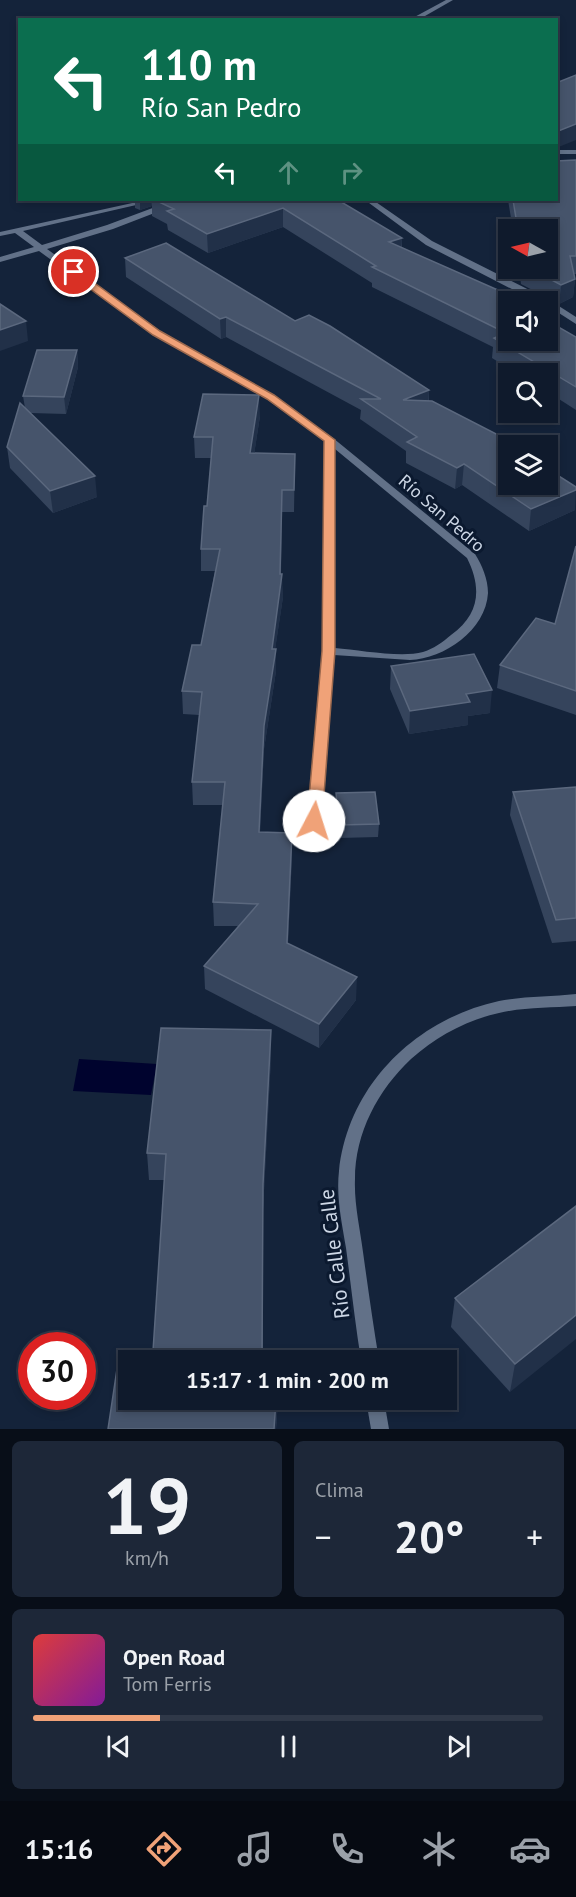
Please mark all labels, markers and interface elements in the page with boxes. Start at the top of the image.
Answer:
text: 110 m [141,37,257,92]
icon: left [42,42,120,120]
text: Río San Pedro [141,90,301,124]
icon: left [209,156,242,189]
icon: ahead [272,156,305,189]
icon: right [335,156,368,189]
north arrow [498,219,558,279]
map controls [498,219,558,495]
pin [48,246,99,297]
icon: arrive [57,255,90,288]
button: sound [498,291,558,351]
button: search [498,363,558,423]
button: layers [498,435,558,495]
street label: Río San Pedro [394,469,490,557]
position arrow [282,789,346,853]
street label: Río Calle Calle [313,1188,355,1320]
speed limit sign: 30 [18,1332,96,1410]
text: 15:17 · 1 min · 200 m [186,1366,389,1394]
text: 19 [103,1455,191,1556]
text: Clima [315,1477,364,1503]
text: 20° [394,1507,464,1565]
text: − [315,1515,332,1558]
text: + [526,1515,543,1558]
text: km/h [125,1545,169,1571]
text: Open Road [123,1643,225,1671]
text: Tom Ferris [123,1671,212,1697]
icon: previous [102,1730,135,1763]
icon: pause [272,1730,305,1763]
icon: next [442,1730,475,1763]
icon: directions [143,1828,185,1870]
icon: music [234,1828,276,1870]
icon: phone [326,1828,368,1870]
icon: climate [418,1828,460,1870]
icon: car [509,1828,551,1870]
text: 15:16 [25,1832,93,1866]

